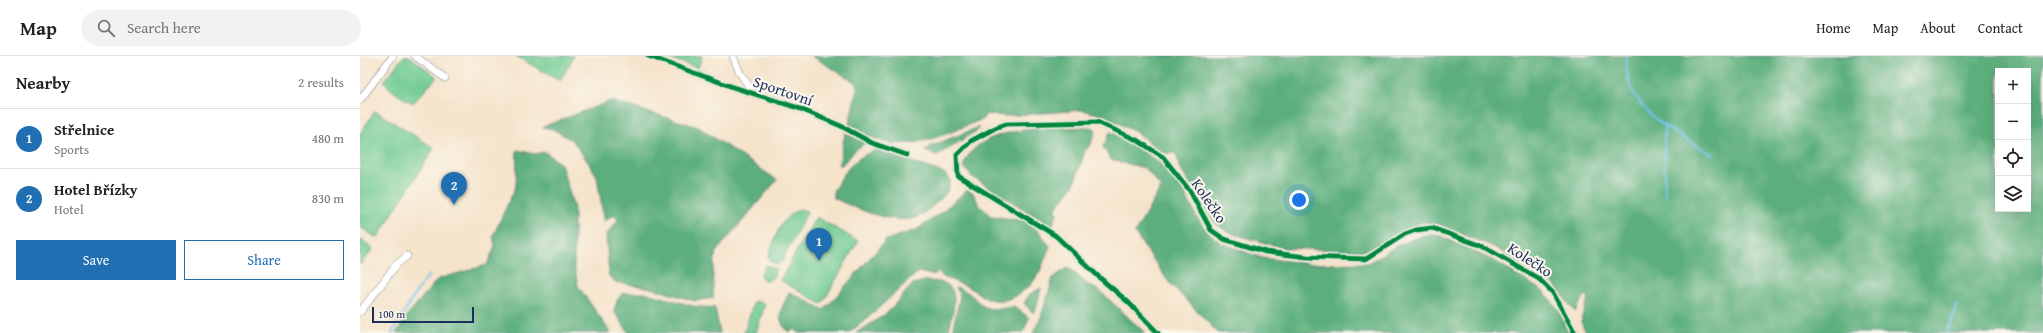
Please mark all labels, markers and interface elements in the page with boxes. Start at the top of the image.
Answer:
search box [81,10,361,46]
text: Map [20,14,57,42]
icon: search [95,17,117,39]
text: Search here [127,17,201,38]
text: Home [1816,18,1851,38]
text: Map [1873,18,1898,38]
text: About [1920,18,1956,38]
text: Contact [1978,18,2023,38]
map controls [1995,68,2031,212]
button: + [1995,68,2031,104]
text: Nearby [16,70,70,95]
street label: Sportovní [750,71,817,111]
text: 2 results [298,73,344,92]
button: − [1995,104,2031,140]
text: Střelnice [54,119,114,140]
text: 1 [26,129,32,148]
text: 480 m [312,129,344,148]
text: Sports [54,140,89,159]
button: locate [1995,140,2031,176]
pin: 2 [441,172,467,205]
street label: Kolečko [1187,174,1232,227]
button: layers [1995,176,2031,212]
text: Hotel Břízky [54,179,138,200]
text: 2 [26,189,32,208]
text: 830 m [312,189,344,208]
your location [1289,190,1309,210]
text: Hotel [54,200,84,219]
pin: 1 [806,228,832,261]
street label: Kolečko [1504,237,1557,282]
button: Save [16,240,176,280]
button: Share [184,240,344,280]
scale bar [372,305,474,324]
text: 100 m [378,306,405,322]

